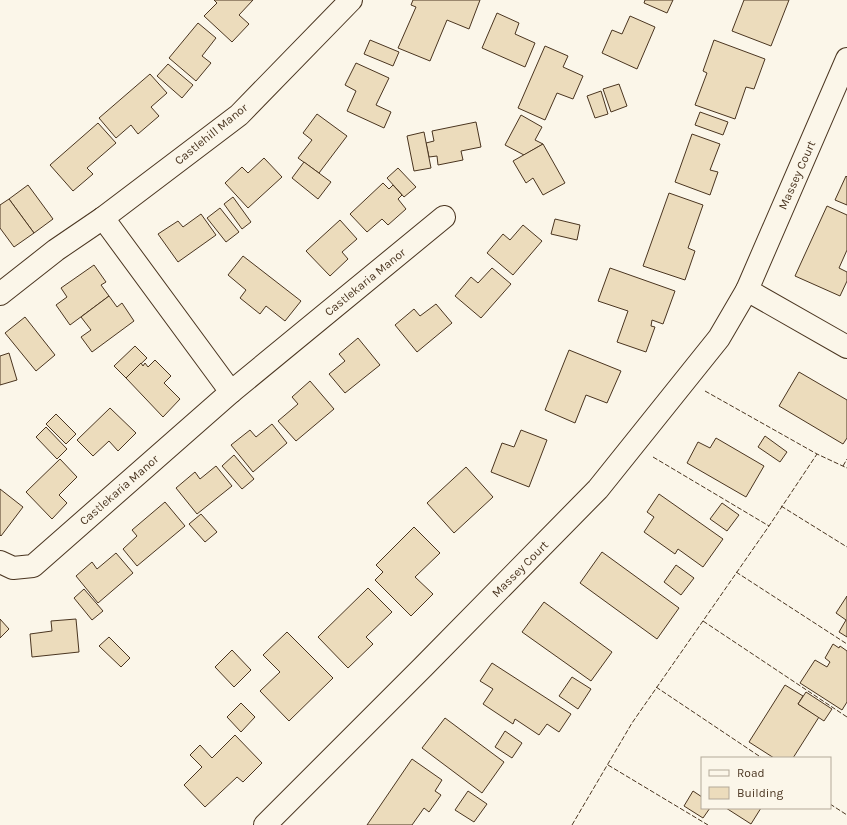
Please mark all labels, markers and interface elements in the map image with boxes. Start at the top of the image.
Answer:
street label: Castlehill Manor [172,100,251,168]
street label: Massey Court [776,138,819,212]
street label: Castlekaria Manor [322,245,409,319]
street label: Castlekaria Manor [77,451,162,528]
street label: Massey Court [489,538,551,600]
legend [701,757,831,809]
text: Road [737,766,765,780]
text: Building [737,786,784,800]

